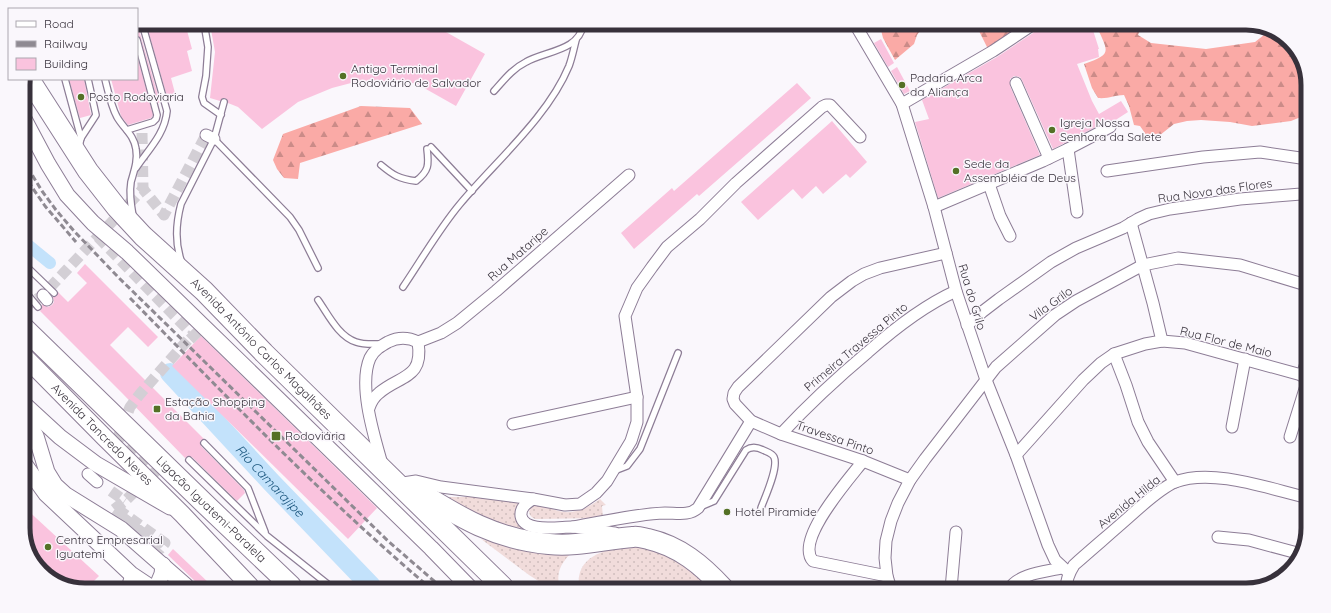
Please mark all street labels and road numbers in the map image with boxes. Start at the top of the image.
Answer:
street label: Rua Nova das Flores [1157,175,1273,206]
street label: Rua Mataripe [484,223,551,284]
street label: Rua do Grilo [955,262,990,332]
street label: Avenida Antônio Carlos Magalhães [188,275,336,423]
street label: Vila Grilo [1026,283,1075,324]
street label: Primeira Travessa Pinto [801,299,911,394]
street label: Rua Flor de Maio [1179,323,1274,360]
street label: Avenida Tancredo Neves [48,380,156,488]
street label: Travessa Pinto [794,417,876,458]
street label: Ligação Iguatemi-Paralela [153,453,270,565]
street label: Avenida Hilda [1094,472,1163,531]

